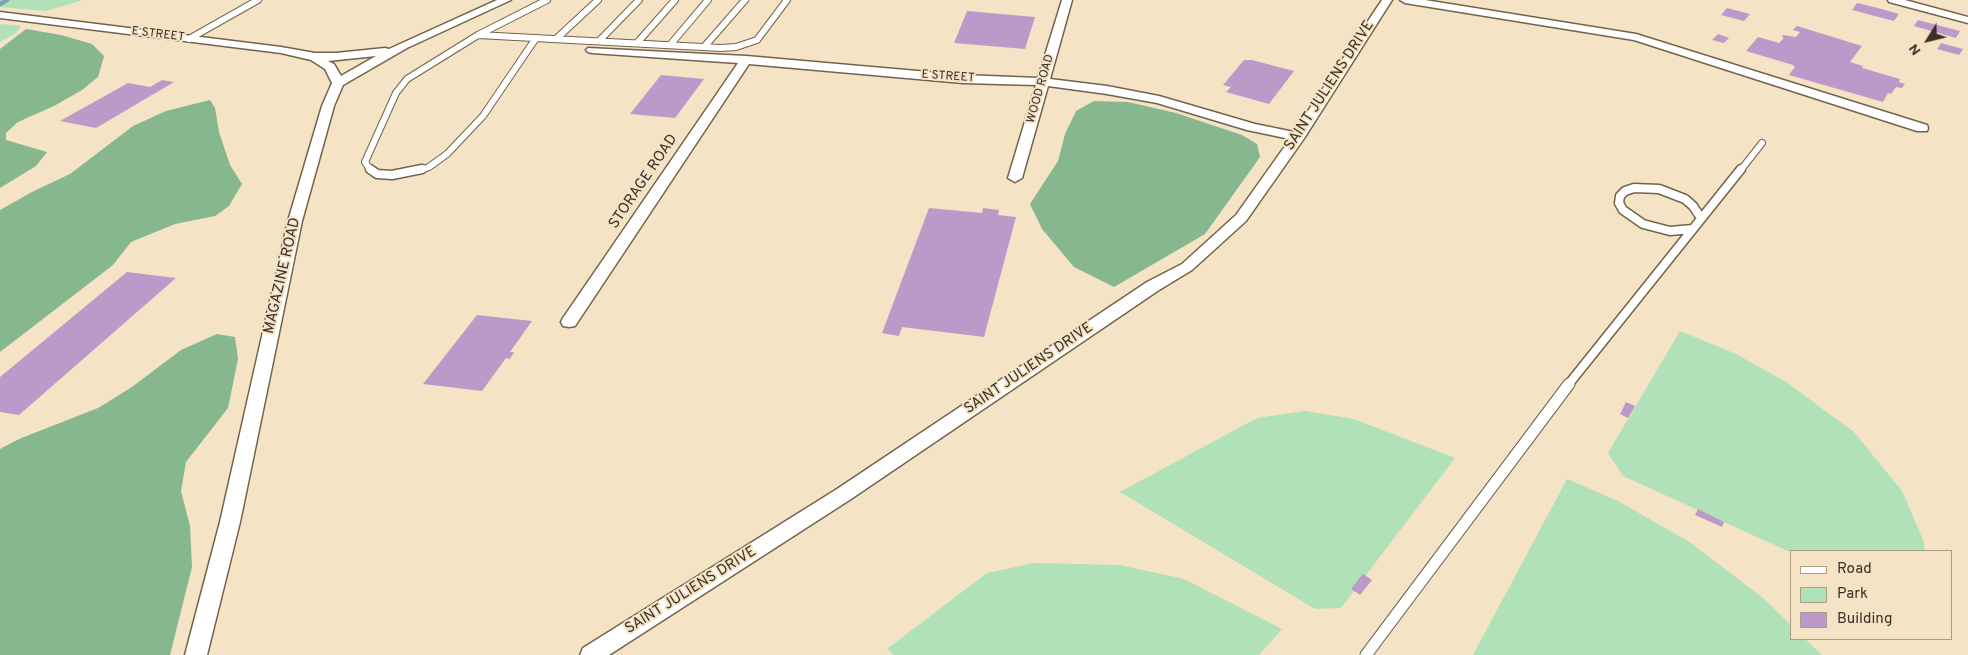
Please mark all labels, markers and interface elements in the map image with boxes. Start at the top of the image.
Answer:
north arrow [1903,15,1953,65]
street label: SAINT JULIENS DRIVE [1281,18,1379,154]
street label: E STREET [131,25,185,45]
text: N [1906,40,1925,58]
street label: WOOD ROAD [1024,53,1058,125]
street label: E STREET [921,68,975,86]
street label: STORAGE ROAD [606,131,682,233]
street label: MAGAZINE ROAD [261,216,305,336]
street label: SAINT JULIENS DRIVE [961,319,1097,419]
street label: SAINT JULIENS DRIVE [622,543,760,639]
legend [1790,550,1953,640]
text: Road [1837,560,1872,579]
text: Park [1837,585,1868,604]
text: Building [1837,610,1892,629]

